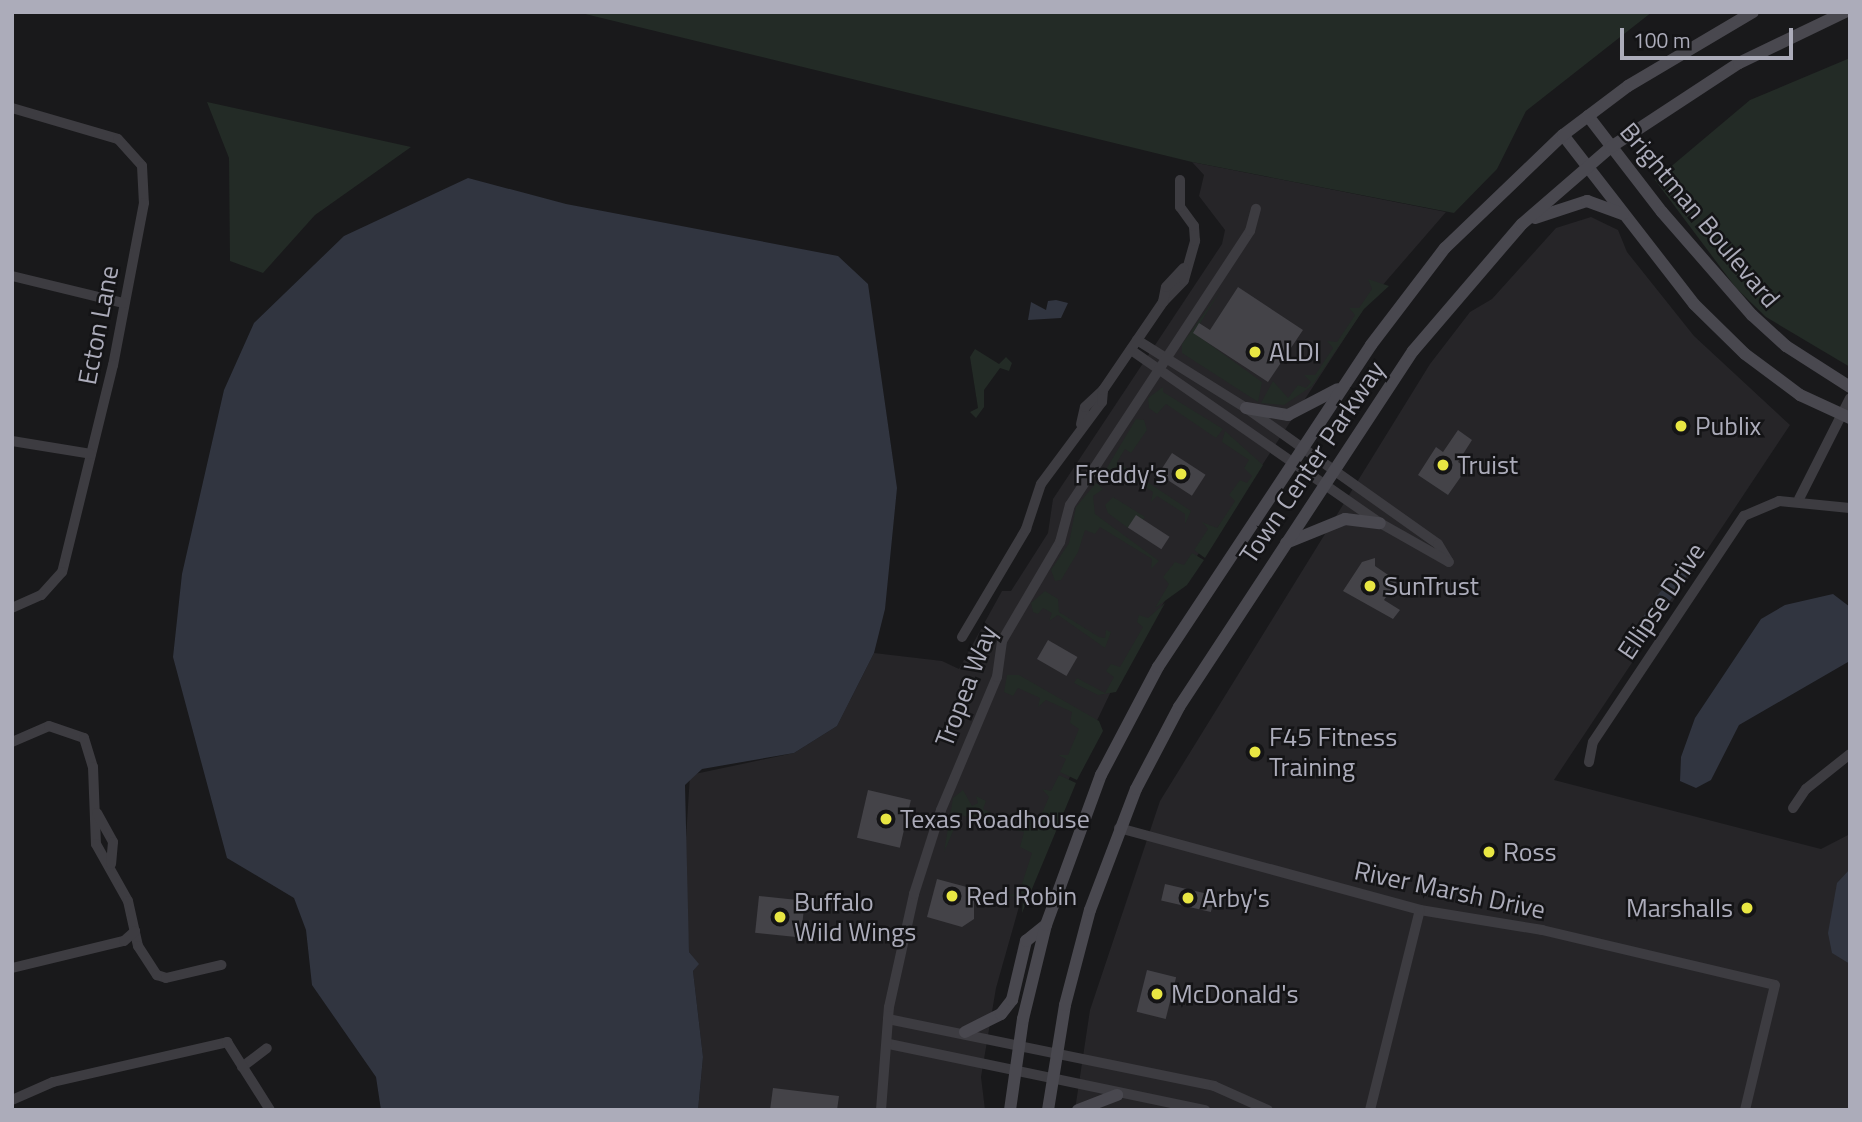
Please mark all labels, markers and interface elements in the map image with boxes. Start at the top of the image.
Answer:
scale bar [1624,14,1797,58]
text: 100 m [1633,24,1690,56]
street label: Brightman Boulevard [1614,116,1786,314]
street label: Ecton Lane [71,263,125,387]
place label: ALDI [1269,336,1320,368]
marker: ALDI [1247,344,1263,360]
street label: Town Center Parkway [1233,355,1391,569]
place label: Publix [1695,410,1761,442]
marker: Publix [1673,418,1689,434]
place label: Truist [1457,449,1518,481]
marker: Truist [1435,457,1451,473]
place label: Freddy's [1075,458,1167,490]
marker: Freddy's [1173,466,1189,482]
street label: Ellipse Drive [1611,537,1711,665]
place label: SunTrust [1384,570,1479,602]
marker: SunTrust [1362,578,1378,594]
street label: Tropea Way [929,621,1003,751]
place label: F45 Fitness Training [1269,721,1397,782]
marker: F45 Fitness Training [1247,744,1263,760]
place label: Texas Roadhouse [900,803,1090,835]
marker: Texas Roadhouse [878,811,894,827]
place label: Ross [1503,836,1557,868]
marker: Ross [1481,844,1497,860]
street label: River Marsh Drive [1352,855,1548,925]
place label: Red Robin [966,880,1077,912]
place label: Arby's [1202,882,1270,914]
place label: Buffalo Wild Wings [794,886,916,948]
marker: Red Robin [944,888,960,904]
marker: Arby's [1180,890,1196,906]
place label: Marshalls [1626,892,1733,924]
marker: Marshalls [1739,900,1755,916]
marker: Buffalo Wild Wings [772,909,788,925]
place label: McDonald's [1171,978,1299,1010]
marker: McDonald's [1149,986,1165,1002]

